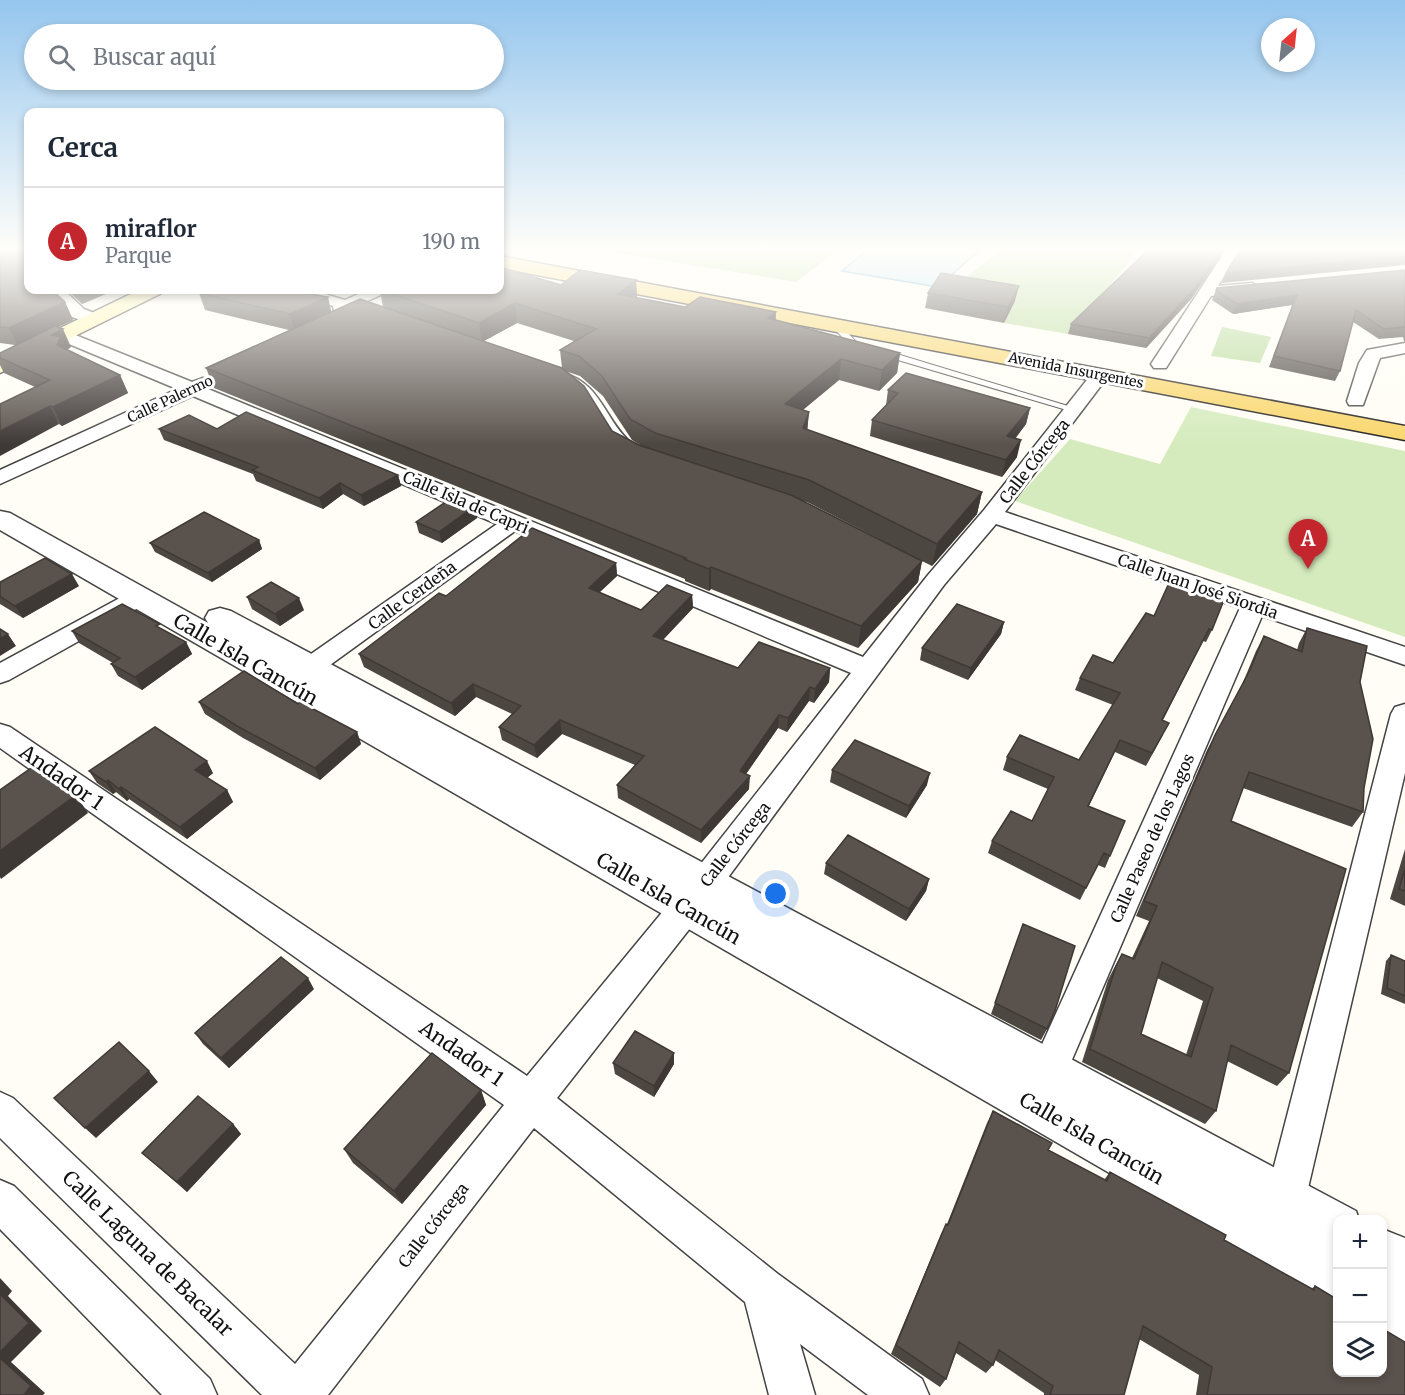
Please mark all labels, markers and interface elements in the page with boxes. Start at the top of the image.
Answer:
north arrow [1261,18,1315,72]
search box [24,24,504,90]
icon: search [45,41,78,74]
text: Buscar aquí [93,43,216,71]
text: Cerca [48,131,118,164]
text: miraflor [105,215,197,243]
text: A [60,229,75,254]
text: 190 m [422,229,480,254]
text: Parque [105,243,171,268]
street label: Avenida Insurgentes [1006,348,1145,392]
street label: Calle Palermo [124,371,216,427]
street label: Calle Córcega [995,414,1074,507]
street label: Calle Isla de Capri [400,466,532,538]
pin: A [1288,520,1328,569]
street label: Calle Juan José Siordia [1115,549,1281,623]
street label: Calle Cerdeña [364,556,460,634]
street label: Calle Isla Cancún [169,607,323,711]
street label: Andador 1 [14,738,109,815]
street label: Calle Paseo de los Lagos [1106,750,1198,926]
street label: Calle Córcega [696,797,775,890]
street label: Calle Isla Cancún [592,846,746,950]
your location [761,879,790,908]
street label: Andador 1 [414,1014,509,1091]
street label: Calle Isla Cancún [1015,1086,1169,1190]
street label: Calle Laguna de Bacalar [57,1165,239,1341]
street label: Calle Córcega [394,1178,473,1271]
map controls [1333,1215,1387,1377]
button: + [1333,1215,1387,1269]
button: − [1333,1269,1387,1323]
button: layers [1333,1323,1387,1377]

